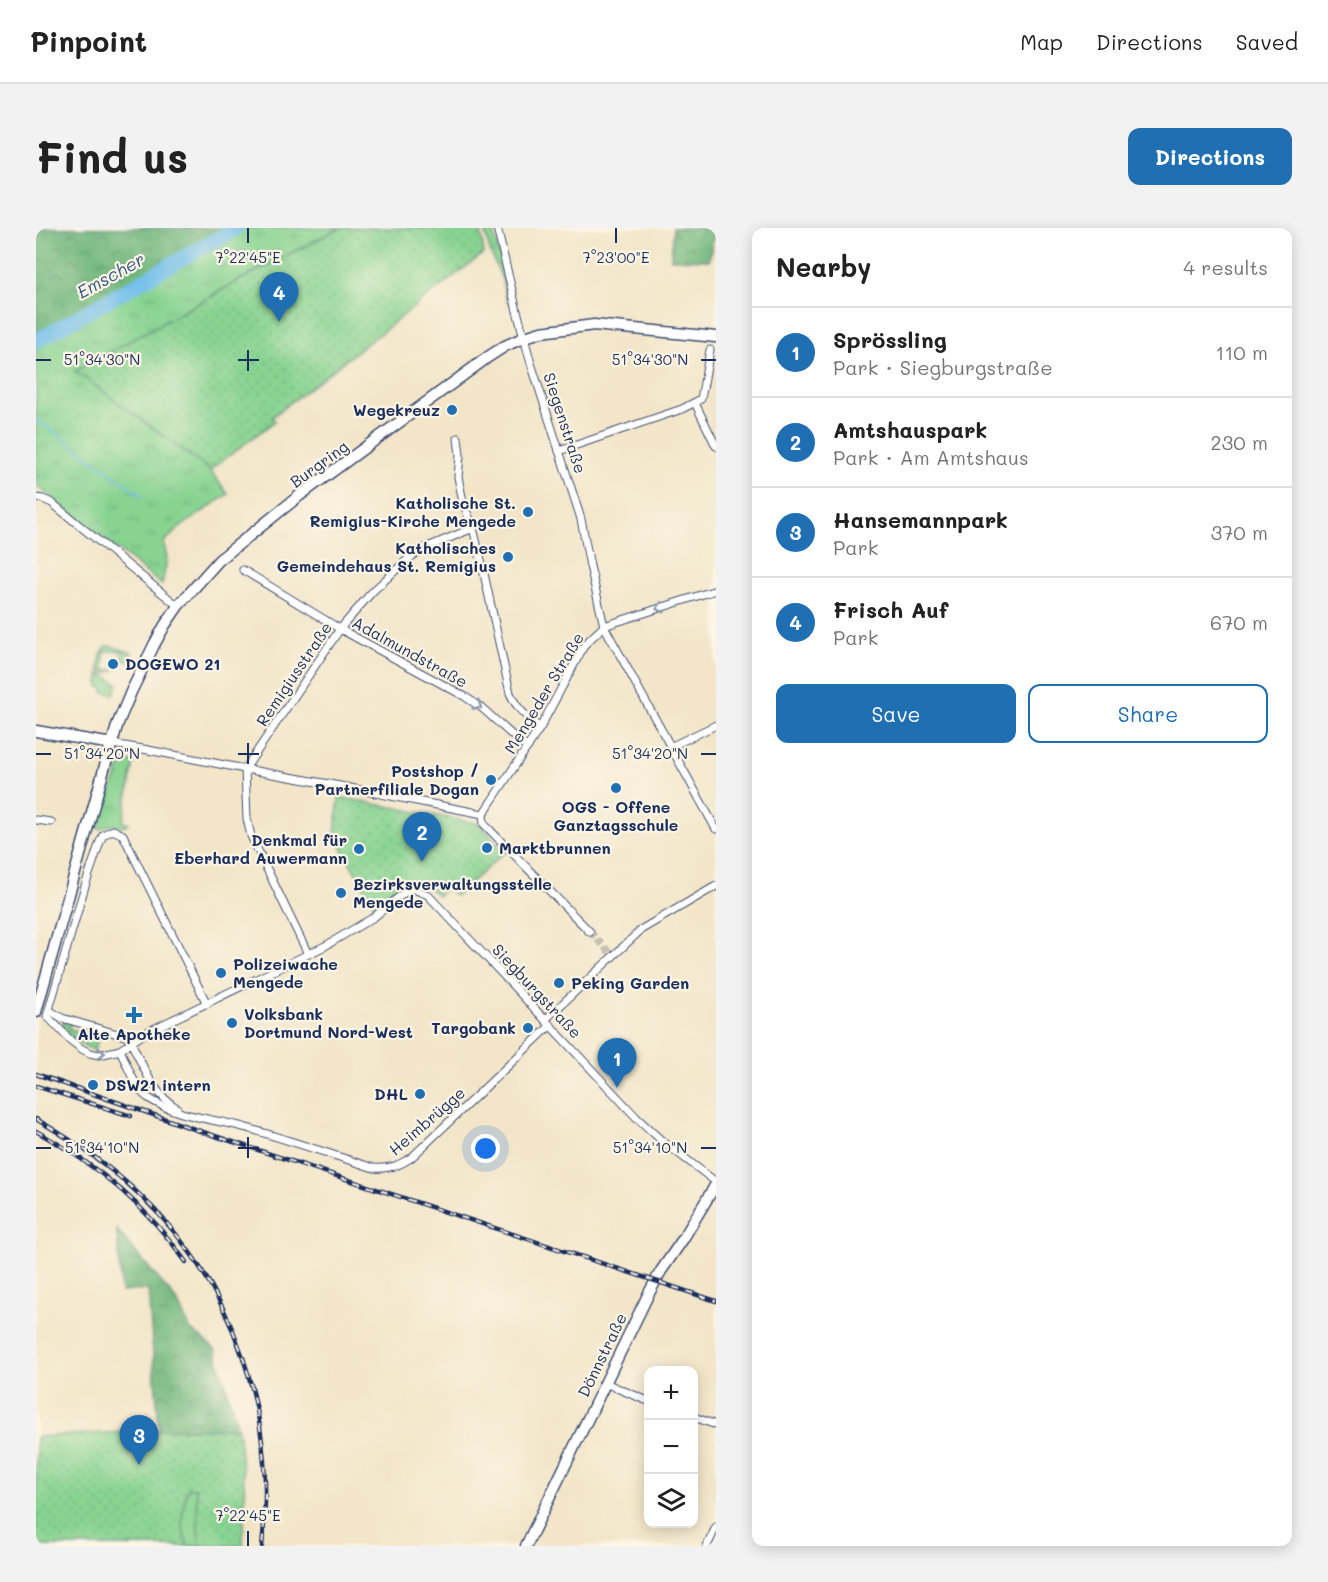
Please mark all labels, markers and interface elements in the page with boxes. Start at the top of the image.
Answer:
text: Pinpoint [30,23,147,59]
text: Map [1020,28,1063,55]
text: Directions [1096,28,1203,55]
text: Saved [1236,28,1298,55]
button: Directions [1128,128,1292,185]
text: Find us [36,129,188,184]
water label: Emscher [72,247,149,304]
text: 7°22'45"E [215,247,281,267]
text: 7°23'00"E [583,247,650,267]
text: Nearby [776,250,871,284]
text: 4 results [1183,254,1268,280]
pin: 4 [260,272,298,322]
text: Sprössling [833,325,947,354]
text: 1 [791,339,800,365]
text: 110 m [1215,339,1268,365]
text: 51°34'30"N [64,349,140,369]
text: 51°34'30"N [612,349,688,369]
text: Park · Siegburgstraße [833,354,1053,380]
street label: Siegenstraße [539,370,592,476]
place label: Wegekreuz [353,399,440,420]
marker: Wegekreuz [445,403,459,417]
text: Amtshauspark [833,415,987,444]
text: 2 [790,429,801,455]
text: 230 m [1210,429,1268,455]
street label: Burgring [285,435,352,492]
text: Park · Am Amtshaus [833,444,1029,470]
place label: Katholische St. Remigius-Kirche Mengede [310,492,516,531]
marker: Katholische St. Remigius-Kirche Mengede [521,505,535,519]
text: Hansemannpark [833,505,1008,534]
text: 3 [790,519,802,545]
text: 370 m [1210,519,1268,545]
text: Park [833,534,878,560]
place label: Katholisches Gemeindehaus St. Remigius [277,537,496,576]
marker: Katholisches Gemeindehaus St. Remigius [501,550,515,564]
text: Frisch Auf [833,595,948,624]
one-way arrow [655,601,666,613]
text: 4 [789,609,802,635]
text: 670 m [1210,609,1268,635]
street label: Adalmundstraße [349,611,472,692]
street label: Remigiusstraße [251,618,336,730]
text: Park [833,624,878,650]
street label: Mengeder Straße [499,628,588,757]
place label: DOGEWO 21 [125,653,220,674]
marker: DOGEWO 21 [106,657,120,671]
button: Save [776,684,1016,743]
button: Share [1028,684,1268,743]
one-way arrow [472,699,483,710]
text: 51°34'20"N [64,743,140,763]
text: 51°34'20"N [612,743,688,763]
place label: Postshop / Partnerfiliale Dogan [315,760,479,799]
marker: Postshop / Partnerfiliale Dogan [484,773,498,787]
marker: OGS - Offene Ganztagsschule [609,781,623,795]
place label: OGS - Offene Ganztagsschule [554,796,678,835]
pin: 2 [402,812,442,862]
place label: Denkmal für Eberhard Auwermann [174,829,347,868]
place label: Marktbrunnen [499,837,611,858]
marker: Marktbrunnen [480,841,494,855]
marker: Denkmal für Eberhard Auwermann [352,842,366,856]
place label: Bezirksverwaltungsstelle Mengede [353,873,552,912]
marker: Bezirksverwaltungsstelle Mengede [334,886,348,900]
street label: Siegburgstraße [488,939,587,1043]
place label: Polizeiwache Mengede [233,953,338,992]
marker: Polizeiwache Mengede [214,966,228,980]
place label: Peking Garden [571,972,689,993]
marker: Peking Garden [552,976,566,990]
place label: Volksbank Dortmund Nord-West [244,1003,413,1042]
marker: Alte Apotheke [127,1008,141,1022]
marker: Volksbank Dortmund Nord-West [225,1016,239,1030]
place label: Targobank [431,1017,516,1038]
marker: Targobank [521,1021,535,1035]
place label: Alte Apotheke [78,1023,190,1044]
pin: 1 [598,1038,636,1088]
one-way arrow [97,1047,106,1059]
place label: DSW21 intern [105,1074,211,1095]
marker: DSW21 intern [86,1078,100,1092]
street label: Heimbrügge [384,1082,469,1160]
place label: DHL [374,1083,408,1104]
marker: DHL [413,1087,427,1101]
your location [471,1134,500,1163]
text: 51°34'10"N [65,1137,139,1157]
text: 51°34'10"N [613,1137,687,1157]
street label: Dönnstraße [572,1309,631,1400]
map controls [644,1366,698,1528]
button: + [644,1366,698,1420]
pin: 3 [120,1416,158,1465]
button: − [644,1420,698,1474]
button: layers [644,1474,698,1528]
text: 7°22'45"E [215,1505,281,1525]

